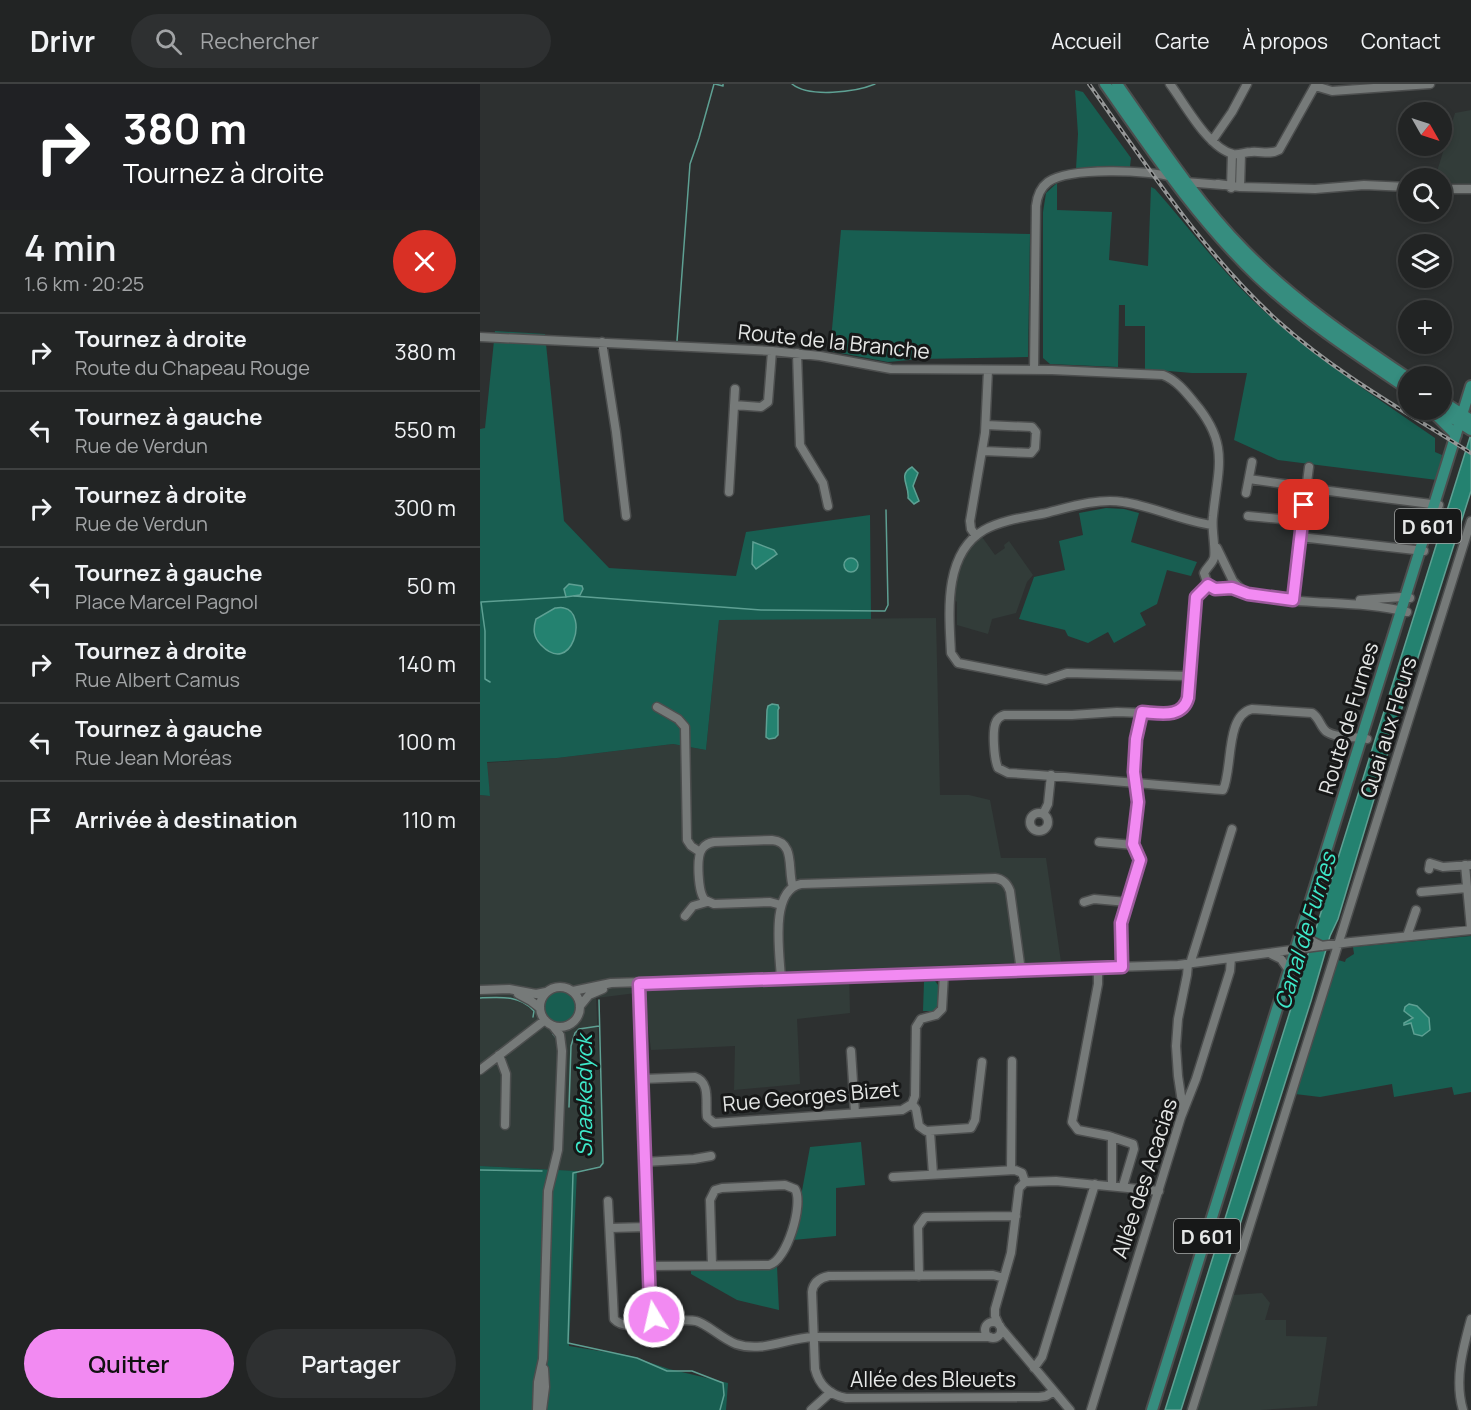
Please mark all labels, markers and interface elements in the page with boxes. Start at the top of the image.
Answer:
search box [131,14,551,68]
text: Drivr [30,22,95,60]
icon: search [152,25,185,58]
text: Rechercher [200,26,319,56]
text: Accueil [1051,27,1122,55]
text: Carte [1155,27,1209,55]
text: À propos [1242,27,1328,55]
text: Contact [1361,27,1441,55]
text: 380 m [123,99,247,157]
north arrow [1398,102,1452,156]
map controls [1398,102,1452,420]
icon: right [24,108,102,186]
text: Tournez à droite [123,154,324,191]
button: search [1398,168,1452,222]
text: 4 min [24,223,116,272]
button: close [393,230,456,293]
button: layers [1398,234,1452,288]
text: 1.6 km · 20:25 [24,270,144,297]
button: + [1398,300,1452,354]
street label: Route de la Branche [737,317,931,365]
text: Tournez à droite [75,324,247,354]
icon: right [24,336,57,369]
text: 380 m [395,337,456,367]
text: Route du Chapeau Rouge [75,354,310,381]
button: − [1398,366,1452,420]
text: Tournez à gauche [75,402,262,432]
icon: left [24,414,57,447]
text: 550 m [394,415,456,445]
text: Rue de Verdun [75,432,208,459]
pin [1278,479,1329,530]
text: Tournez à droite [75,480,247,510]
icon: arrive [1287,488,1320,521]
icon: right [24,492,57,525]
text: 300 m [394,493,456,523]
road number: D 601 [1395,509,1461,543]
text: Rue de Verdun [75,510,208,537]
text: Tournez à gauche [75,558,262,588]
icon: left [24,570,57,603]
text: 50 m [407,571,456,601]
text: Place Marcel Pagnol [75,588,258,615]
text: Tournez à droite [75,636,247,666]
street label: Route de Furnes [1312,638,1384,798]
icon: right [24,648,57,681]
text: 140 m [398,649,456,679]
street label: Quai aux Fleurs [1353,653,1423,801]
text: Rue Albert Camus [75,666,240,693]
text: Tournez à gauche [75,714,262,744]
icon: left [24,726,57,759]
text: 100 m [398,727,456,757]
text: Rue Jean Moréas [75,744,232,771]
icon: arrive [24,804,57,837]
text: Arrivée à destination [75,805,298,835]
text: 110 m [402,805,456,835]
water label: Canal de Furnes [1267,848,1344,1013]
water label: Snaekedyck [569,1032,599,1157]
street label: Rue Georges Bizet [721,1074,901,1118]
street label: Allée des Acacias [1105,1094,1183,1262]
road number: D 601 [1174,1219,1240,1253]
position arrow [622,1285,686,1349]
button: Quitter [24,1329,234,1398]
button: Partager [246,1329,456,1398]
street label: Allée des Bleuets [850,1365,1016,1393]

